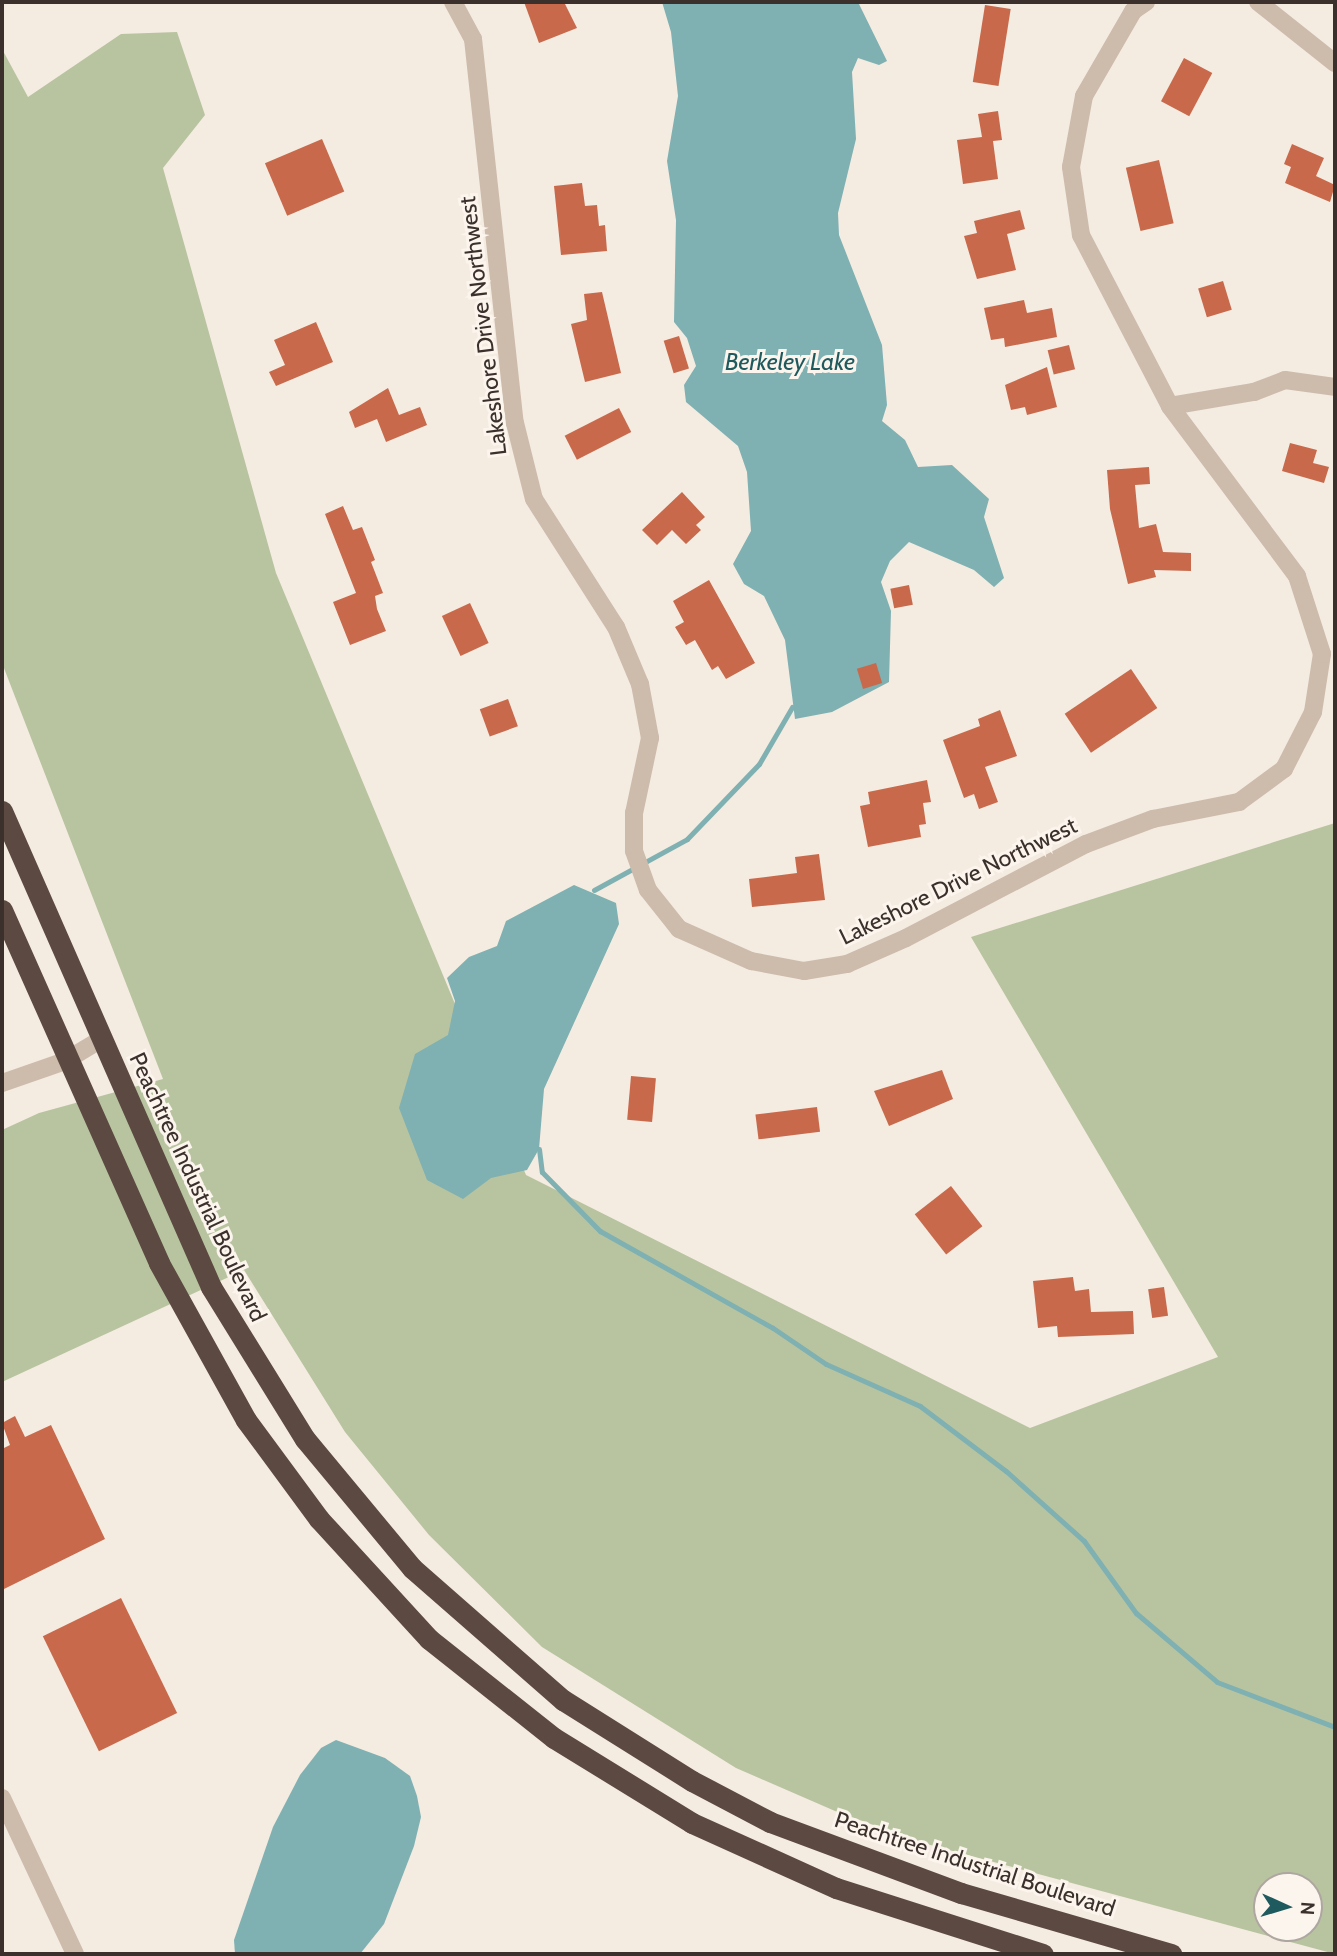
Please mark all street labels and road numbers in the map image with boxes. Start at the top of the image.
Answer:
street label: Lakeshore Drive Northwest [453,195,513,457]
street label: Lakeshore Drive Northwest [835,811,1081,951]
street label: Peachtree Industrial Boulevard [123,1048,273,1326]
street label: Peachtree Industrial Boulevard [831,1806,1119,1922]

